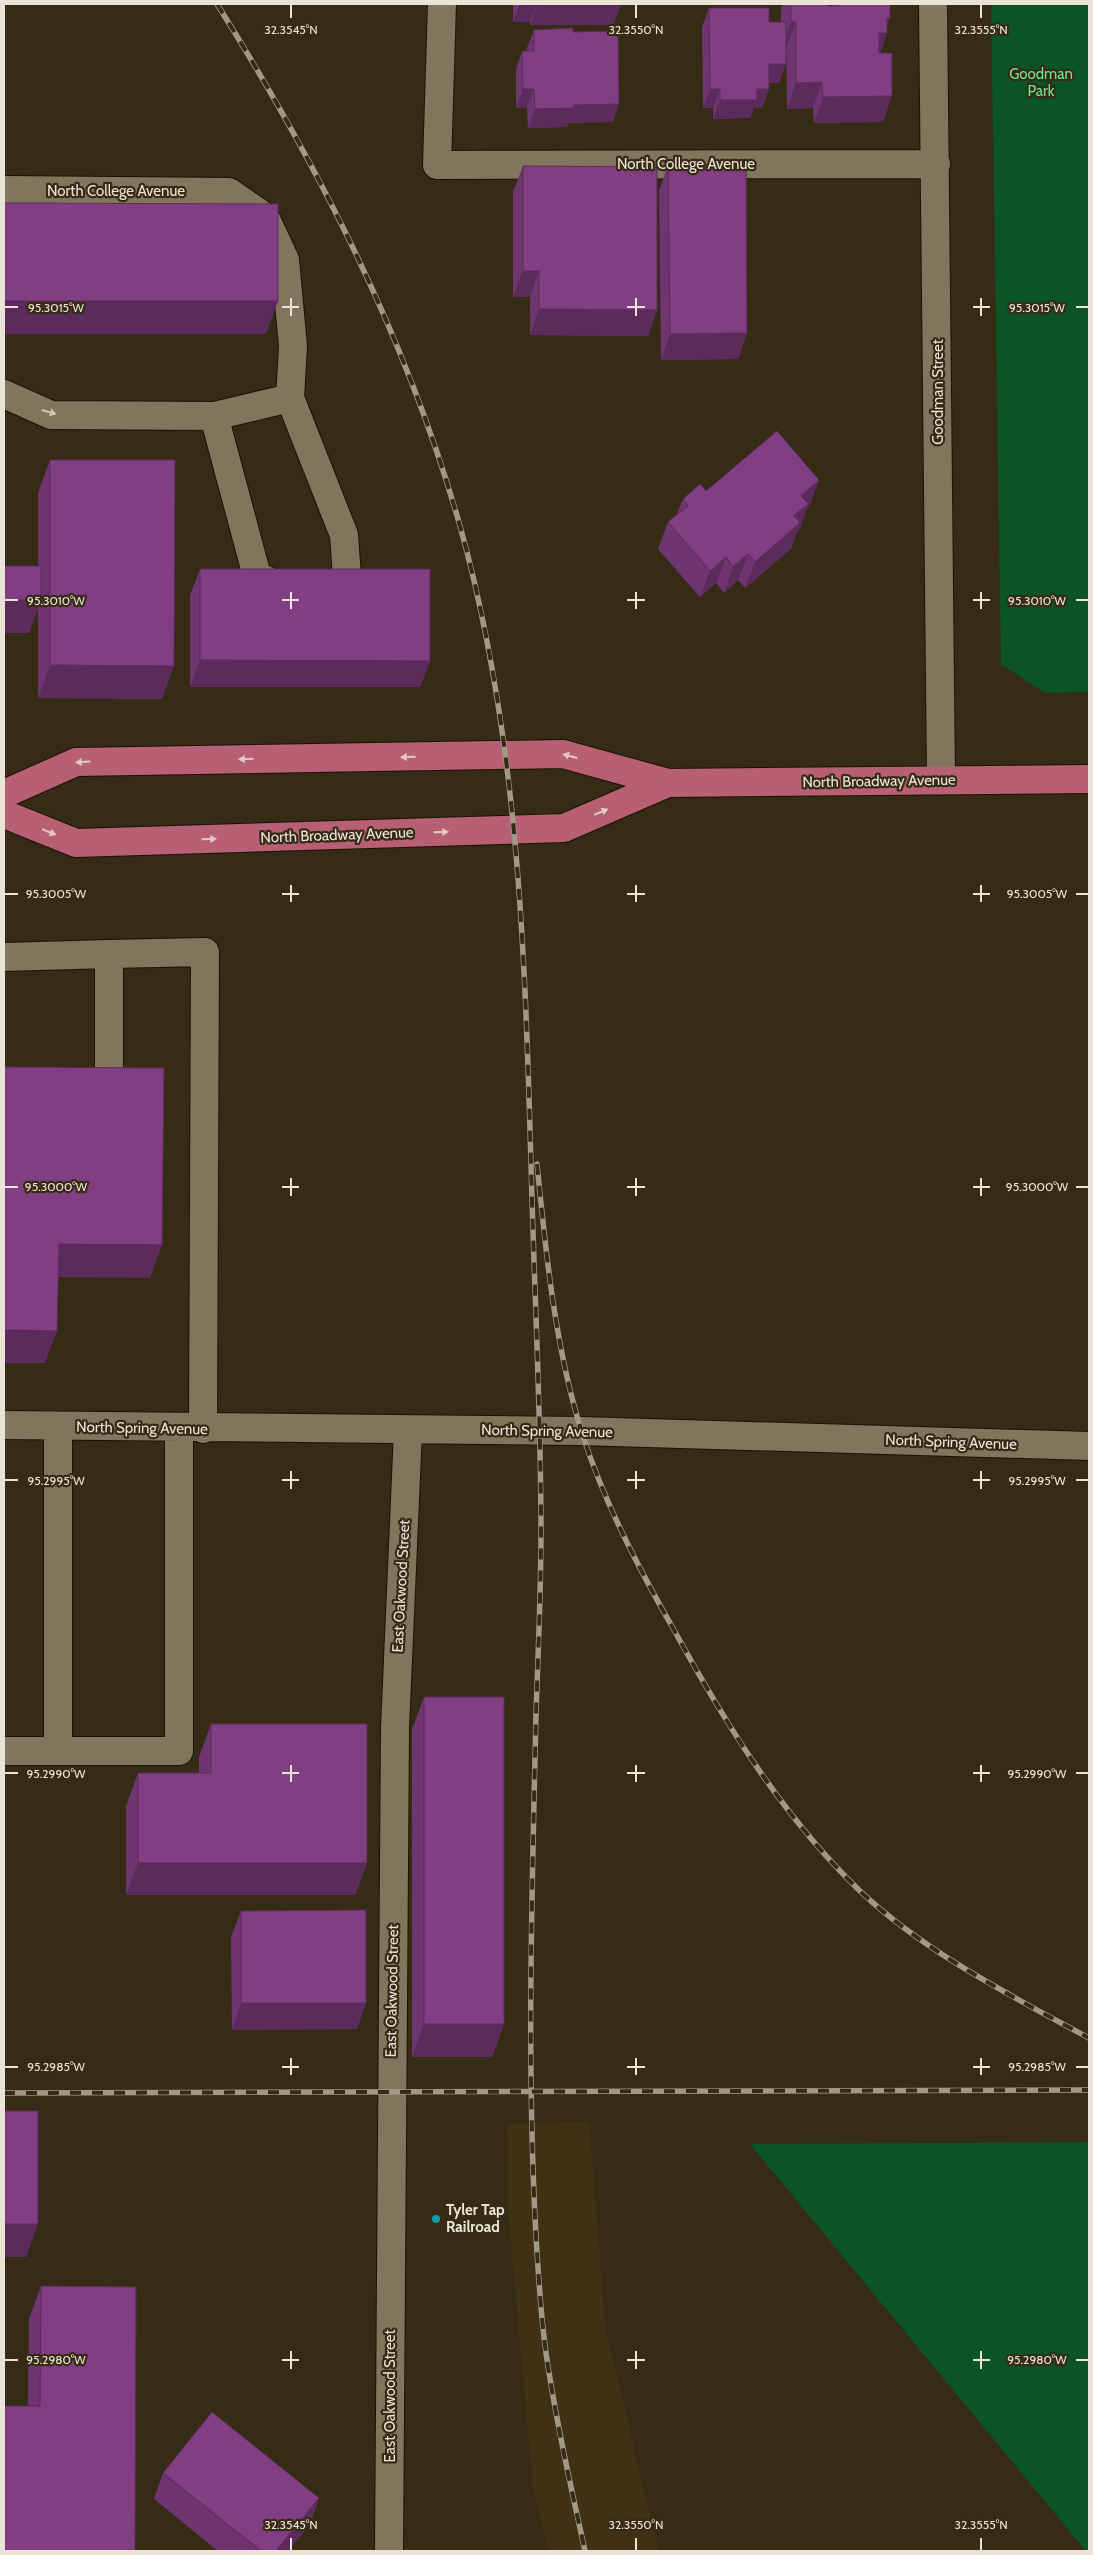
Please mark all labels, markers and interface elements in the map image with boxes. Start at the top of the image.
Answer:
text: 32.3545°N [264,22,318,37]
text: 32.3550°N [608,22,664,37]
text: 32.3555°N [954,22,1008,37]
park label: Goodman Park [1009,65,1073,100]
street label: North College Avenue [617,155,755,173]
street label: North College Avenue [47,182,185,200]
text: 95.3015°W [28,300,85,315]
text: 95.3015°W [1009,300,1066,315]
street label: Goodman Street [929,339,947,445]
one-way arrow [41,409,56,417]
text: 95.3010°W [27,593,86,608]
text: 95.3010°W [1008,593,1067,608]
one-way arrow [563,752,578,760]
one-way arrow [400,753,416,761]
one-way arrow [237,755,253,763]
one-way arrow [75,758,91,766]
street label: North Broadway Avenue [802,771,956,791]
one-way arrow [594,808,608,816]
street label: North Broadway Avenue [260,823,414,847]
one-way arrow [42,828,57,836]
one-way arrow [434,828,450,836]
one-way arrow [201,835,217,843]
text: 95.3005°W [26,886,87,901]
text: 95.3005°W [1007,886,1068,901]
text: 95.3000°W [25,1179,88,1194]
text: 95.3000°W [1006,1179,1069,1194]
street label: North Spring Avenue [76,1418,208,1438]
street label: North Spring Avenue [481,1421,613,1441]
street label: North Spring Avenue [885,1431,1017,1453]
text: 95.2995°W [27,1473,85,1488]
text: 95.2995°W [1008,1473,1066,1488]
street label: East Oakwood Street [389,1519,413,1653]
text: 95.2990°W [27,1766,86,1781]
text: 95.2990°W [1008,1766,1067,1781]
street label: East Oakwood Street [382,1924,402,2058]
text: 95.2985°W [27,2059,85,2074]
text: 95.2985°W [1008,2059,1066,2074]
place label: Tyler Tap Railroad [446,2201,505,2236]
marker: Tyler Tap Railroad [430,2213,442,2225]
street label: East Oakwood Street [381,2329,399,2463]
text: 95.2980°W [26,2352,86,2367]
text: 95.2980°W [1007,2352,1067,2367]
text: 32.3545°N [264,2517,318,2532]
text: 32.3550°N [608,2517,664,2532]
text: 32.3555°N [954,2517,1008,2532]

